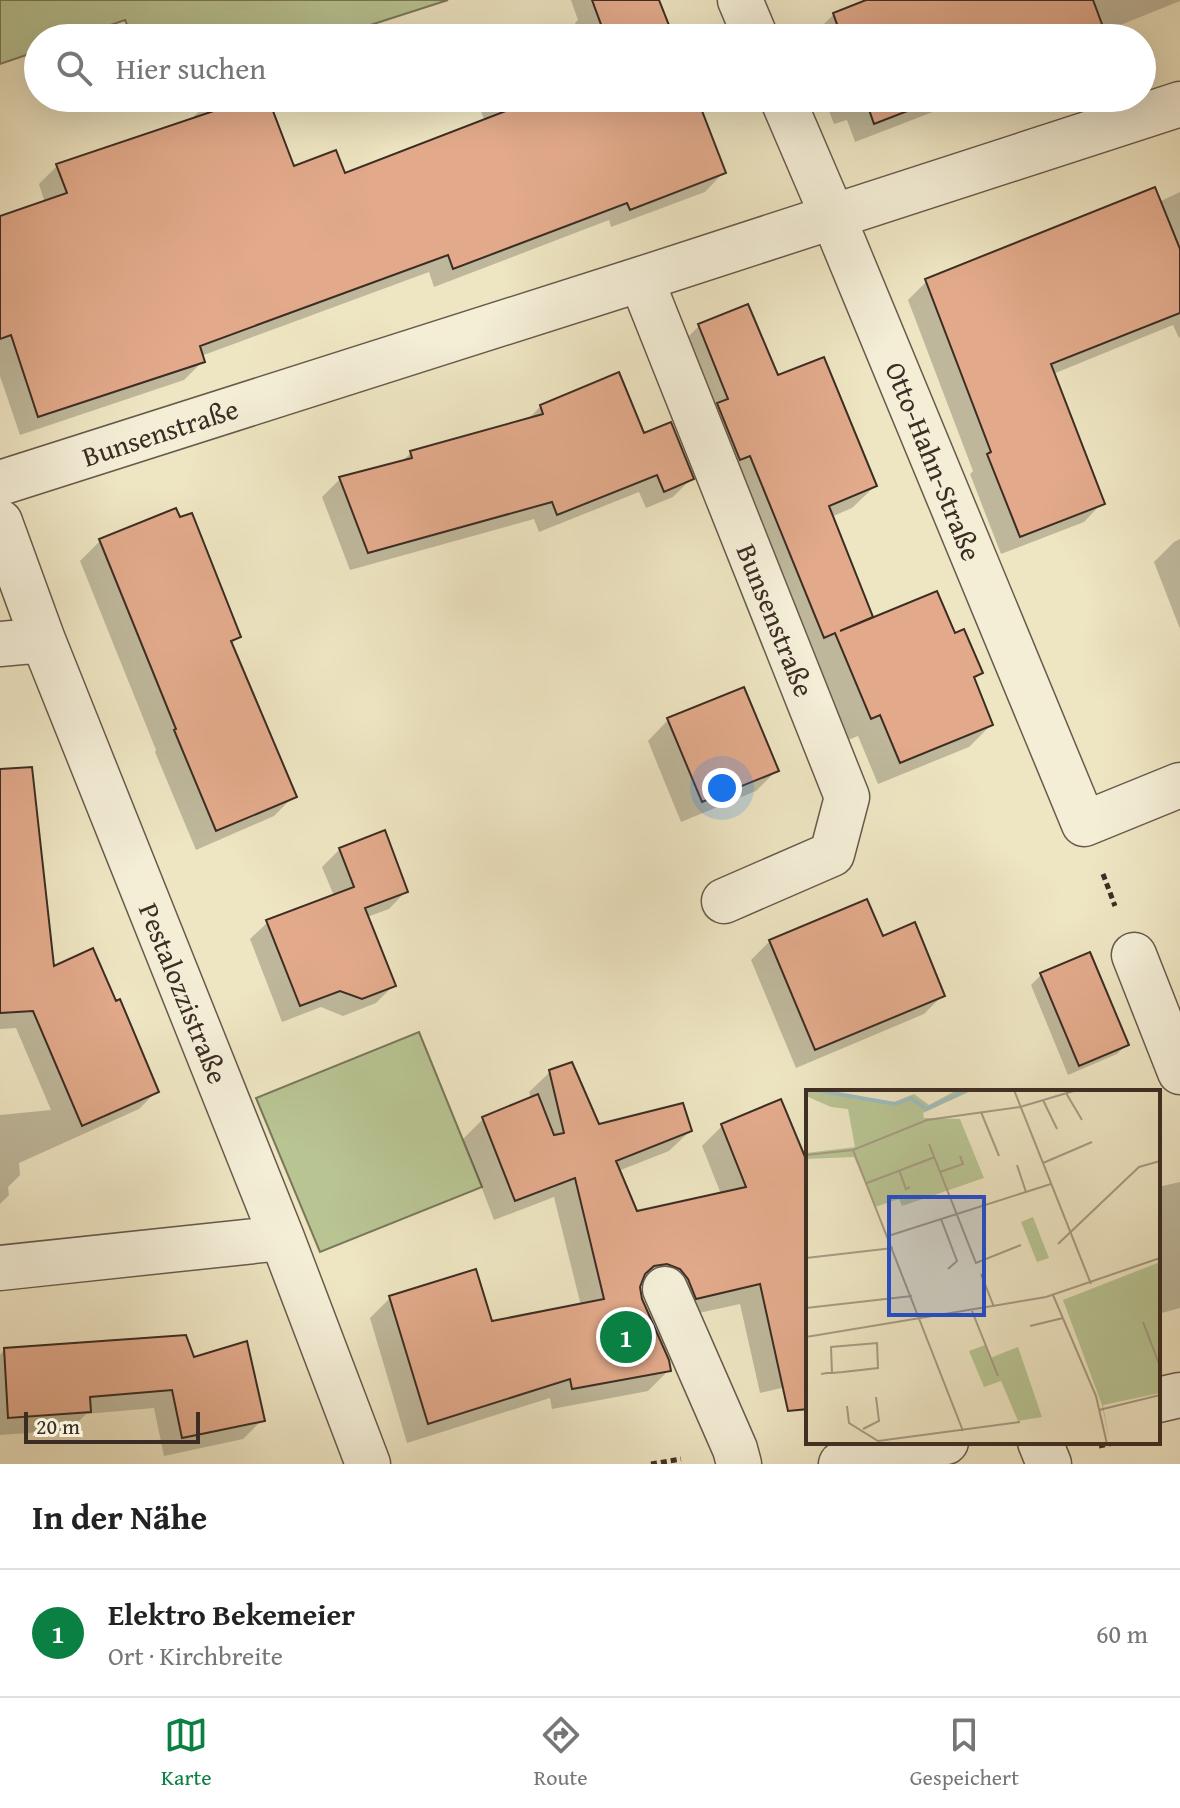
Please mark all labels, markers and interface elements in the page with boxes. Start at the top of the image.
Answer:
search box [24,24,1156,112]
icon: search [52,46,96,90]
text: Hier suchen [116,46,266,90]
street label: Otto-Hahn-Straße [875,355,993,567]
street label: Bunsenstraße [77,388,243,476]
street label: Bunsenstraße [727,537,825,703]
your location [702,768,742,808]
street label: Pestalozzistraße [129,896,239,1090]
inset map [806,1090,1160,1444]
pin: 1 [600,1307,652,1367]
scale bar [24,1408,200,1444]
text: 20 m [36,1410,80,1442]
text: In der Nähe [32,1492,207,1541]
text: Elektro Bekemeier [108,1592,355,1636]
text: 1 [51,1614,65,1653]
text: 60 m [1096,1614,1148,1653]
text: Ort · Kirchbreite [108,1636,283,1675]
tab: Karte [161,1713,212,1793]
tab: Route [534,1713,588,1793]
tab: Gespeichert [910,1713,1019,1793]

